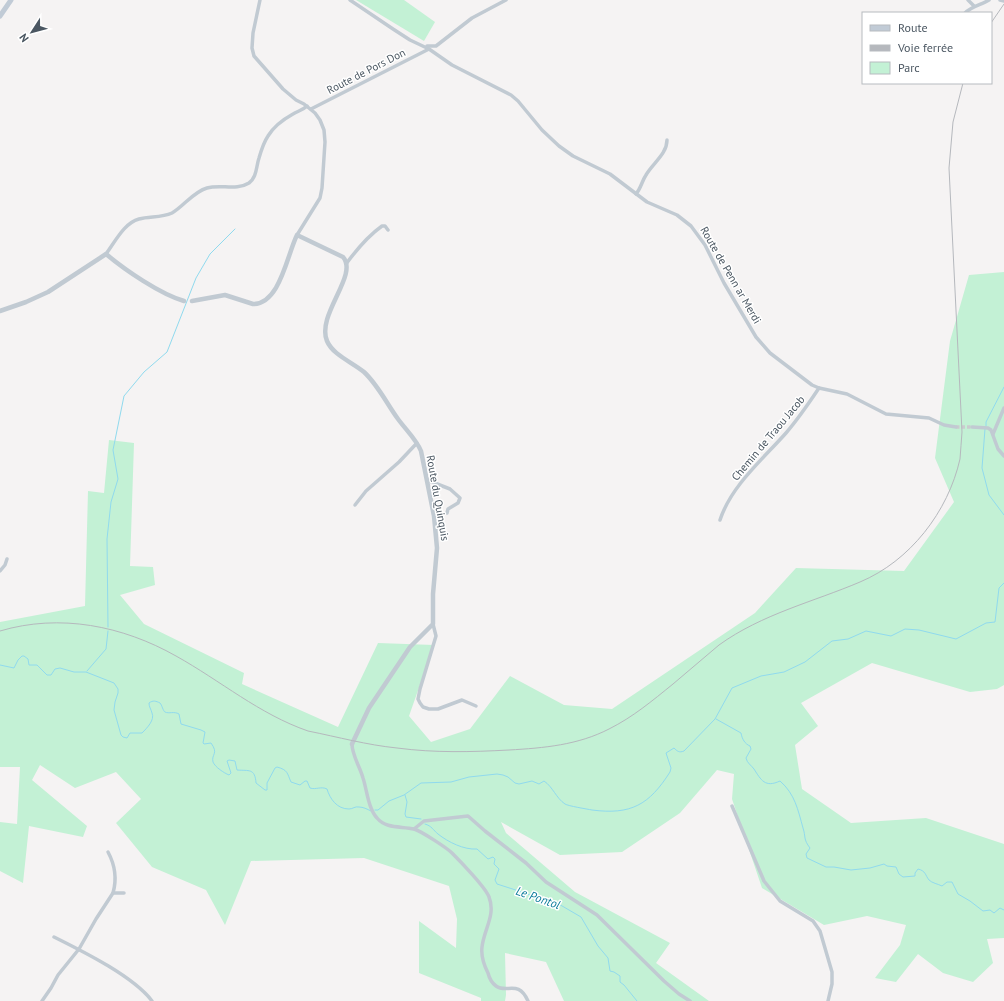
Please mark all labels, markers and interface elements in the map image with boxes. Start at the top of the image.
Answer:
north arrow [12,12,52,52]
legend [862,12,992,84]
text: Route [898,20,928,35]
text: N [16,31,32,45]
text: Voie ferrée [897,40,953,55]
street label: Route de Pors Don [324,45,408,97]
text: Parc [898,60,920,75]
street label: Route de Penn ar Merdi [697,224,765,326]
street label: Chemin de Traou Jacob [728,393,808,483]
street label: Route du Quinquis [424,454,452,542]
water label: Le Pontol [514,883,563,912]

